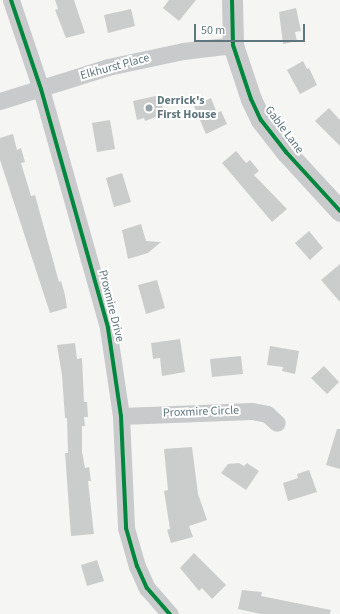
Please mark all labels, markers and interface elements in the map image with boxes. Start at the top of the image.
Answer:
scale bar [196,16,307,42]
text: 50 m [201,22,225,39]
street label: Elkhurst Place [79,51,151,83]
place label: Derrick's First House [157,94,216,122]
marker: Derrick's First House [144,103,154,113]
street label: Gable Lane [261,103,307,157]
street label: Proxmire Drive [95,268,127,344]
street label: Proxmire Circle [163,403,239,421]

